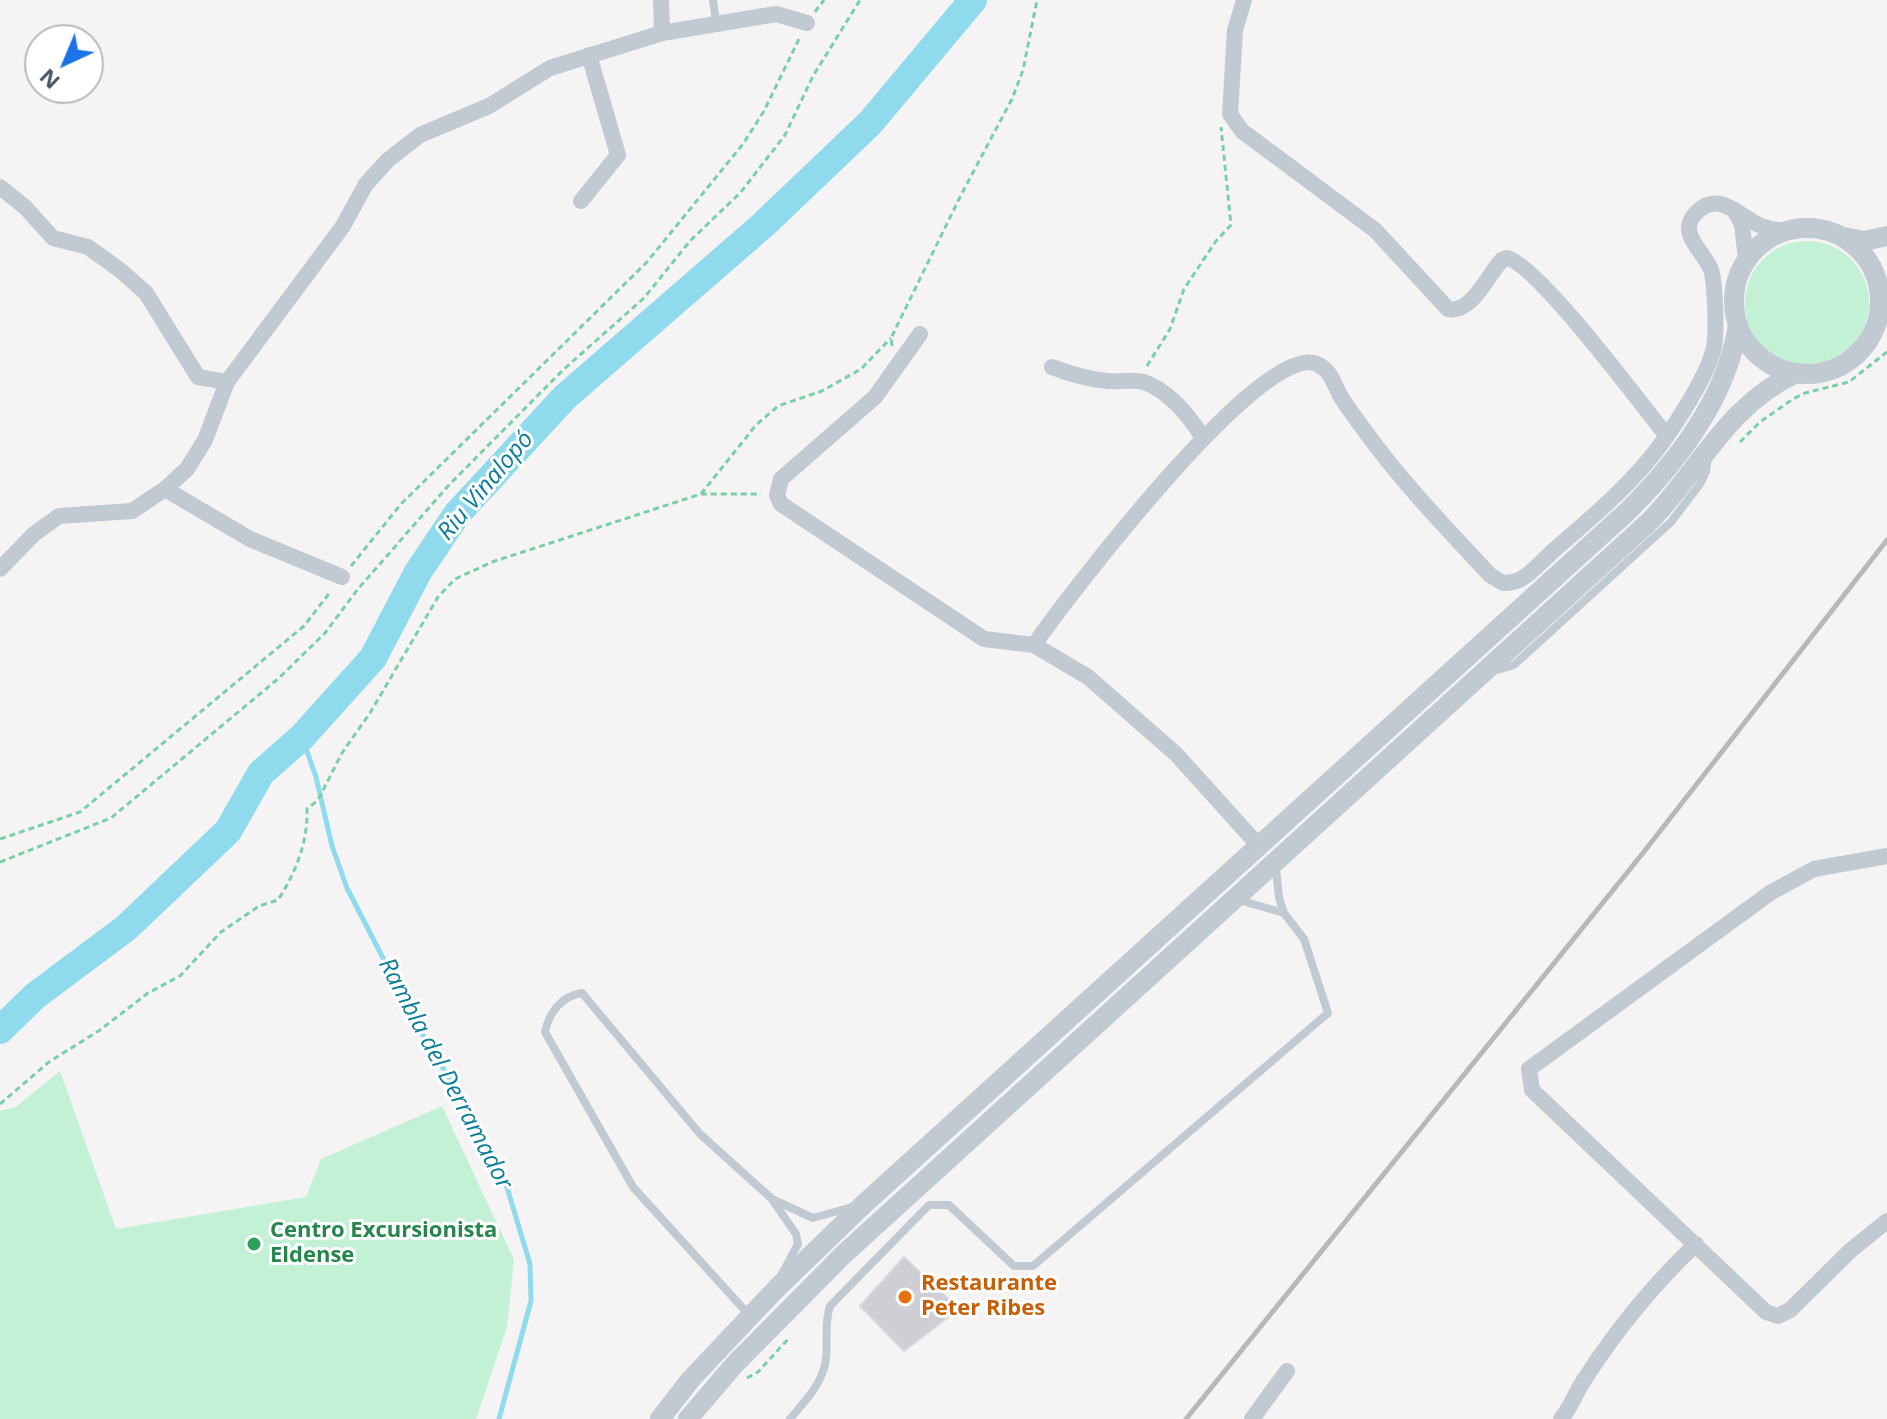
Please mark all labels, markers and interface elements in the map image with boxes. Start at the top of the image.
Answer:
north arrow [24,24,104,104]
text: N [32,63,66,97]
water label: Riu Vinalopó [432,426,540,546]
water label: Rambla del Derramador [372,953,518,1195]
place label: Centro Excursionista Eldense [270,1218,497,1270]
marker: Centro Excursionista Eldense [245,1235,263,1253]
place label: Restaurante Peter Ribes [921,1271,1057,1322]
marker: Restaurante Peter Ribes [896,1288,914,1306]

